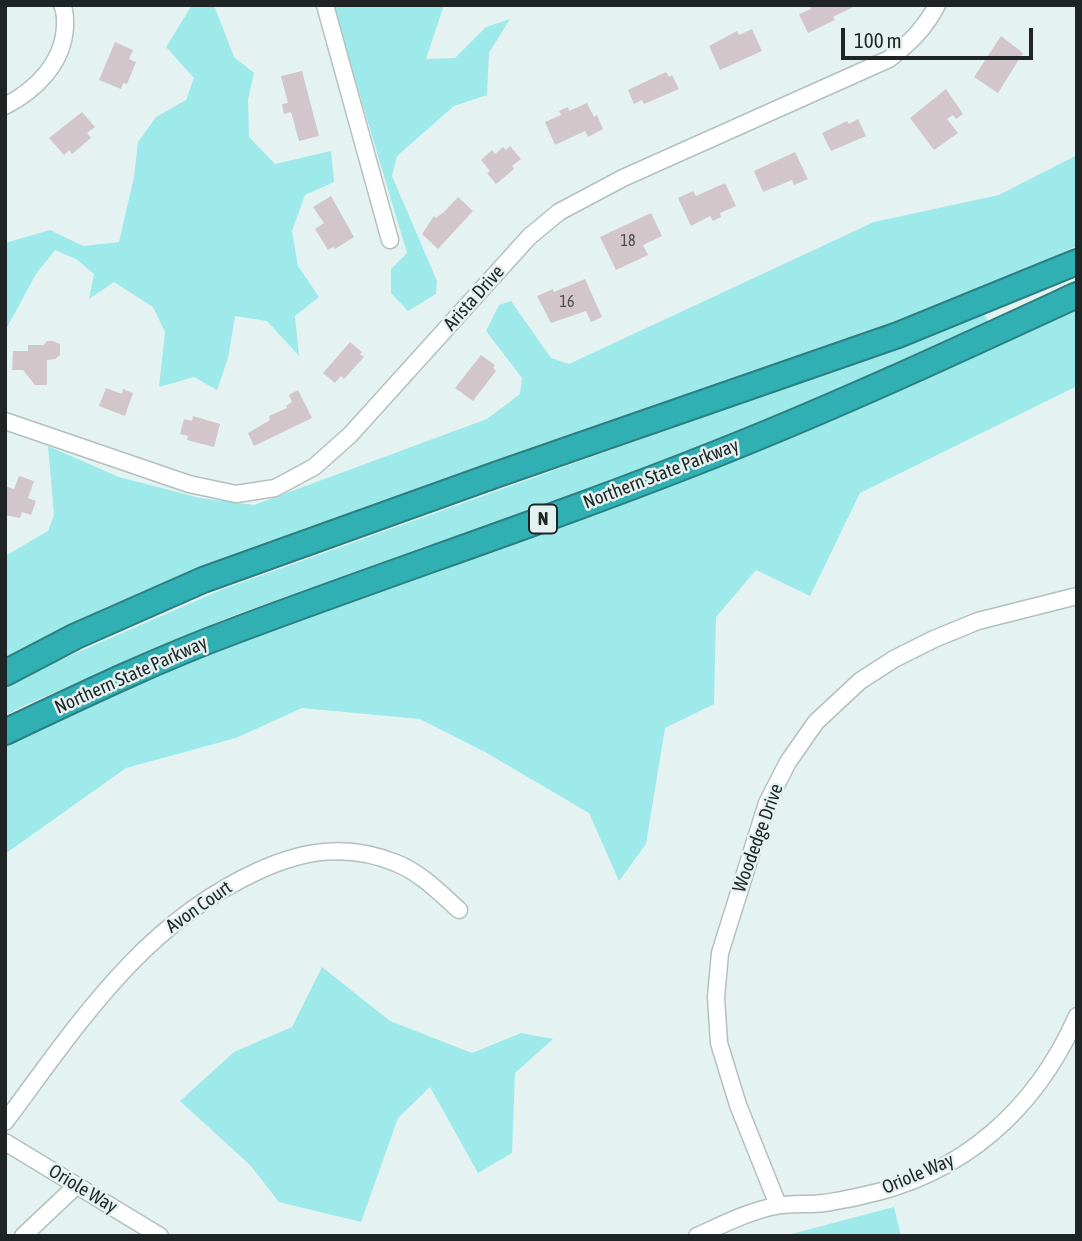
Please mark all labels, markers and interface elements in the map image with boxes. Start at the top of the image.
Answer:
scale bar [844,14,1036,58]
text: 100 m [854,28,902,52]
house number: 18 [620,231,636,251]
street label: Arista Drive [439,261,509,335]
house number: 16 [559,292,575,312]
street label: Northern State Parkway [580,434,742,514]
road number: N [529,504,557,534]
street label: Northern State Parkway [51,631,211,719]
street label: Woodedge Drive [728,781,788,895]
street label: Avon Court [162,876,236,938]
street label: Oriole Way [879,1149,957,1199]
street label: Oriole Way [45,1160,121,1218]

